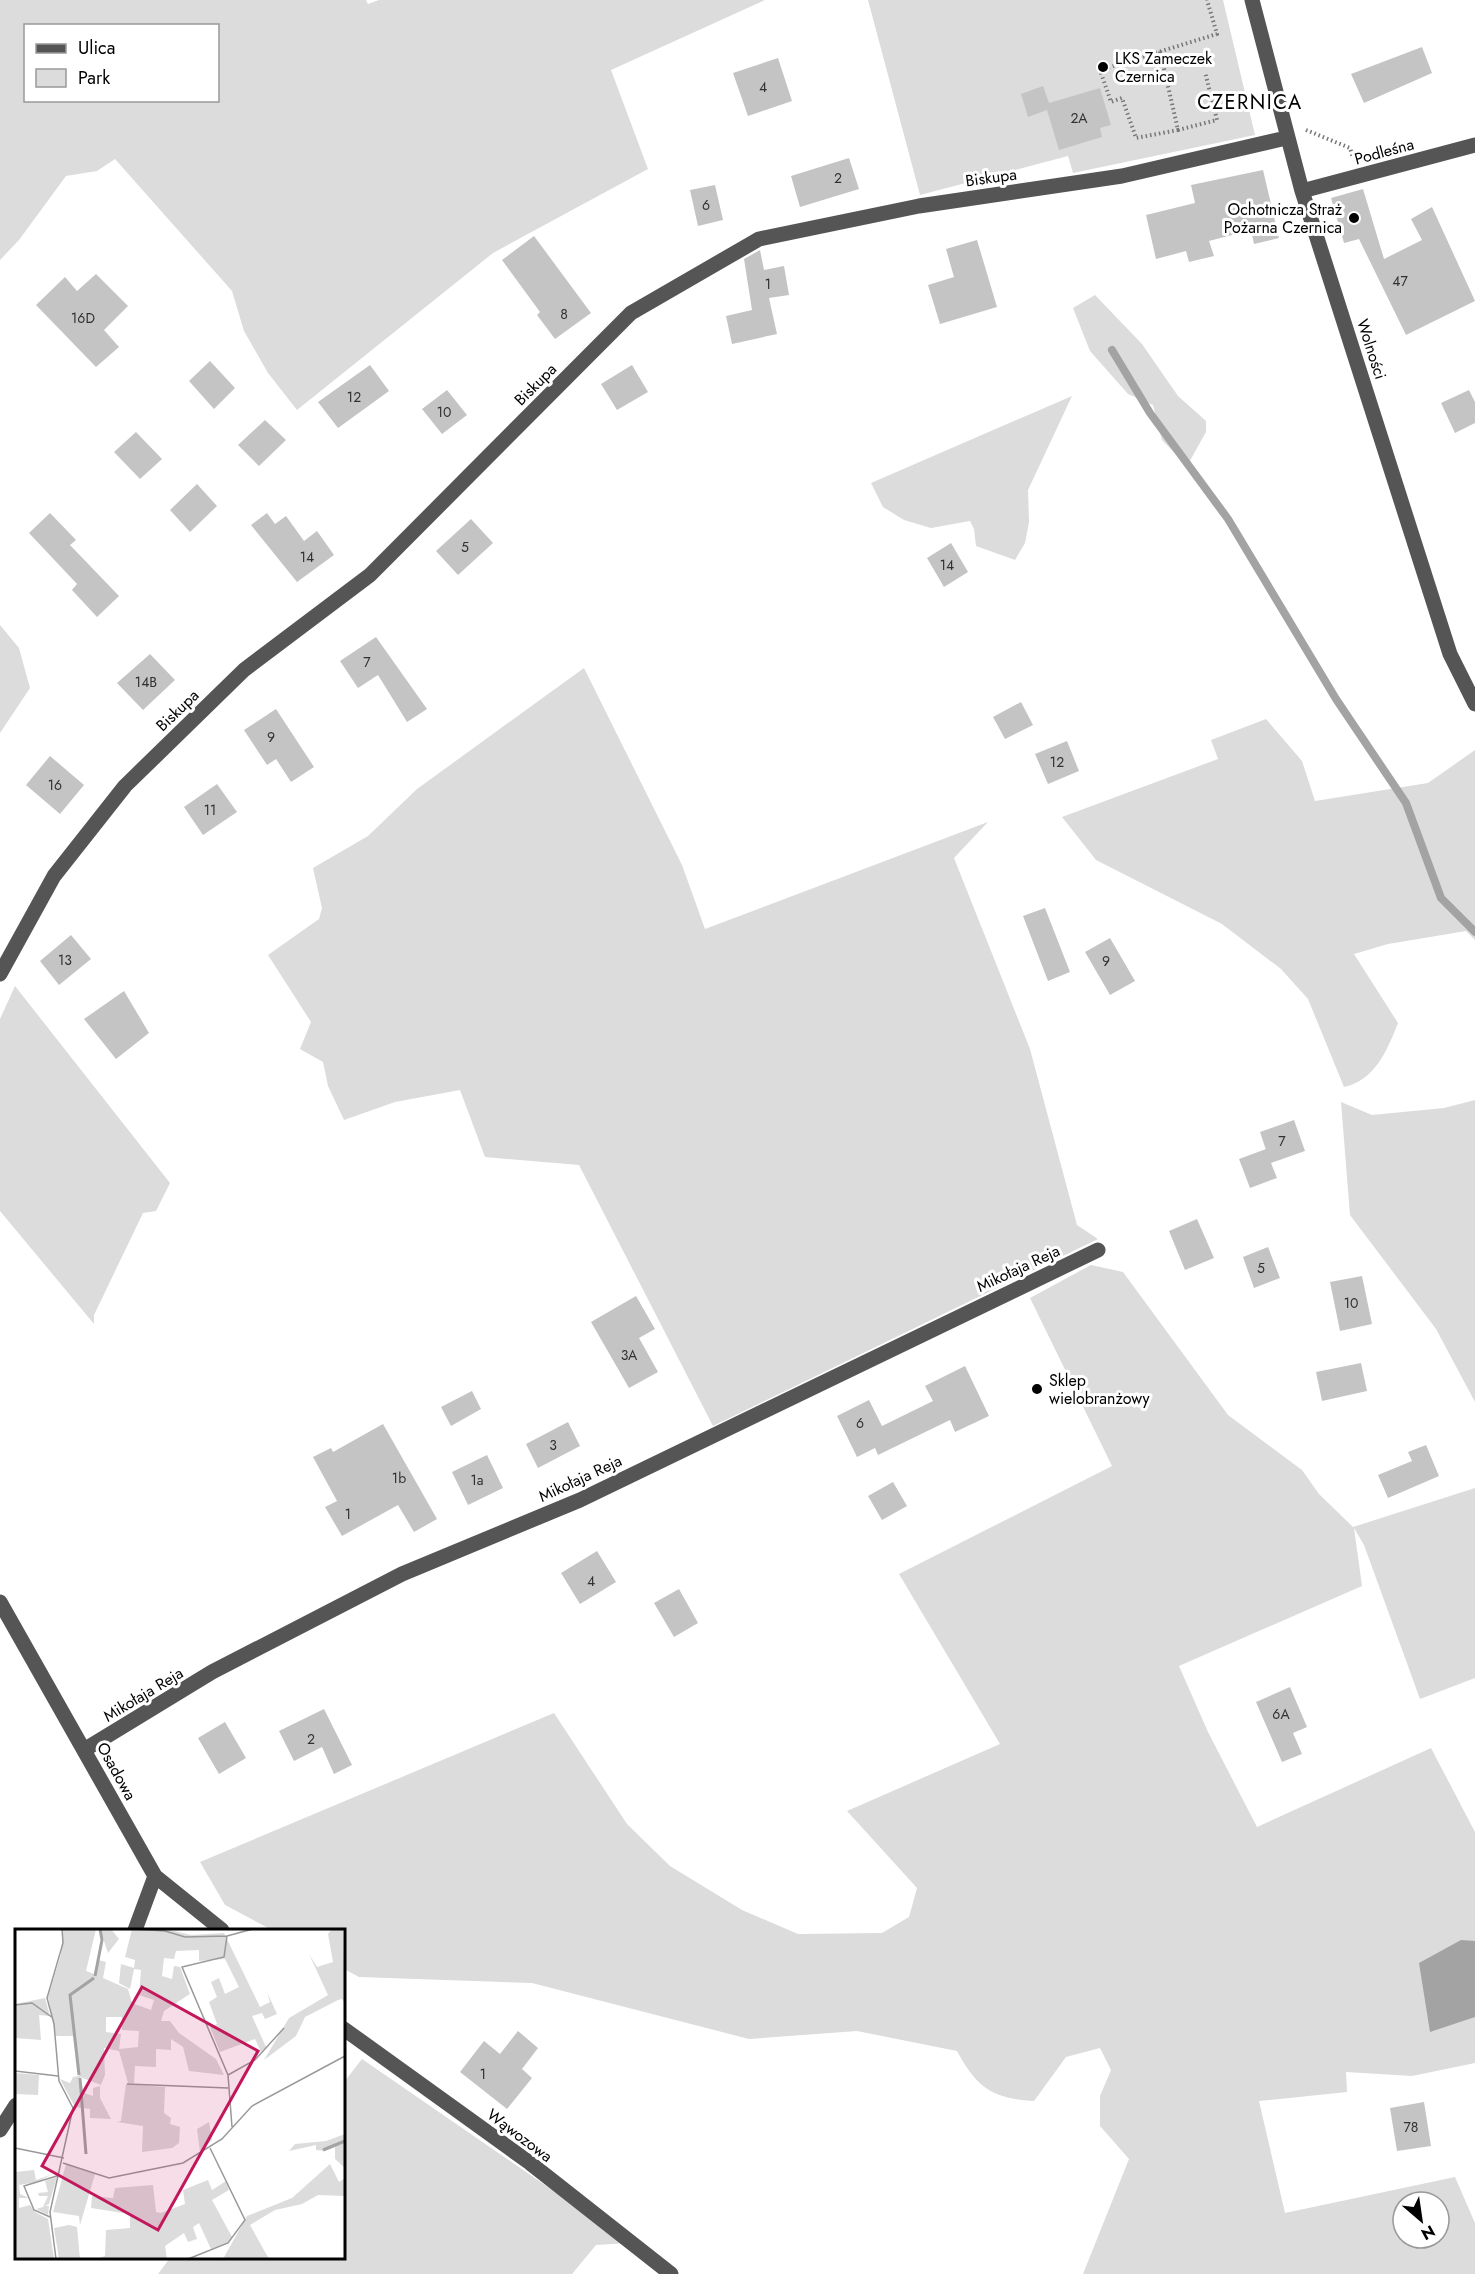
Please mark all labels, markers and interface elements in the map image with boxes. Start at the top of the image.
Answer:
legend [24,24,219,102]
text: Ulica [78,35,115,61]
place label: LKS Zameczek Czernica [1115,47,1213,88]
marker: LKS Zameczek Czernica [1096,60,1110,74]
text: Park [78,65,110,91]
house number: 4 [759,77,767,97]
district label: CZERNICA [1197,88,1303,117]
house number: 2A [1070,108,1088,128]
street label: Podleśna [1352,133,1416,170]
street label: Biskupa [964,163,1018,192]
house number: 2 [834,168,842,188]
house number: 6 [702,195,710,215]
place label: Ochotnicza Straż Pożarna Czernica [1224,198,1343,239]
marker: Ochotnicza Straż Pożarna Czernica [1347,211,1361,225]
house number: 47 [1392,271,1408,291]
house number: 1 [765,274,771,294]
house number: 8 [560,304,568,324]
house number: 16D [71,308,95,328]
street label: Wolności [1351,316,1392,382]
street label: Biskupa [509,358,562,411]
house number: 12 [347,387,361,407]
house number: 10 [437,402,451,422]
house number: 5 [461,537,469,557]
house number: 14 [300,547,314,567]
house number: 14 [940,555,954,575]
house number: 7 [363,652,371,672]
house number: 14B [135,672,157,692]
street label: Biskupa [151,684,204,737]
house number: 9 [267,727,275,747]
house number: 12 [1050,752,1064,772]
house number: 16 [48,775,62,795]
house number: 11 [204,800,216,820]
house number: 13 [58,950,72,970]
house number: 9 [1102,951,1110,971]
house number: 7 [1278,1131,1286,1151]
street label: Mikołaja Reja [973,1239,1064,1298]
house number: 5 [1257,1258,1265,1278]
house number: 10 [1344,1293,1358,1313]
house number: 3A [621,1345,638,1365]
place label: Sklep wielobranżowy [1049,1369,1151,1410]
marker: Sklep wielobranżowy [1030,1382,1044,1396]
house number: 6 [856,1413,864,1433]
house number: 3 [549,1435,557,1455]
street label: Mikołaja Reja [535,1449,626,1508]
house number: 1b [392,1468,406,1488]
house number: 1a [470,1470,484,1490]
house number: 1 [345,1504,351,1524]
house number: 4 [587,1571,595,1591]
street label: Mikołaja Reja [99,1662,188,1727]
house number: 6A [1272,1704,1290,1724]
house number: 2 [307,1729,315,1749]
street label: Osadowa [91,1738,142,1804]
inset map [15,1929,345,2259]
house number: 1 [480,2064,486,2084]
street label: Wąwozowa [482,2103,557,2168]
house number: 78 [1404,2117,1419,2137]
north arrow [1391,2190,1451,2250]
text: N [1417,2220,1439,2246]

